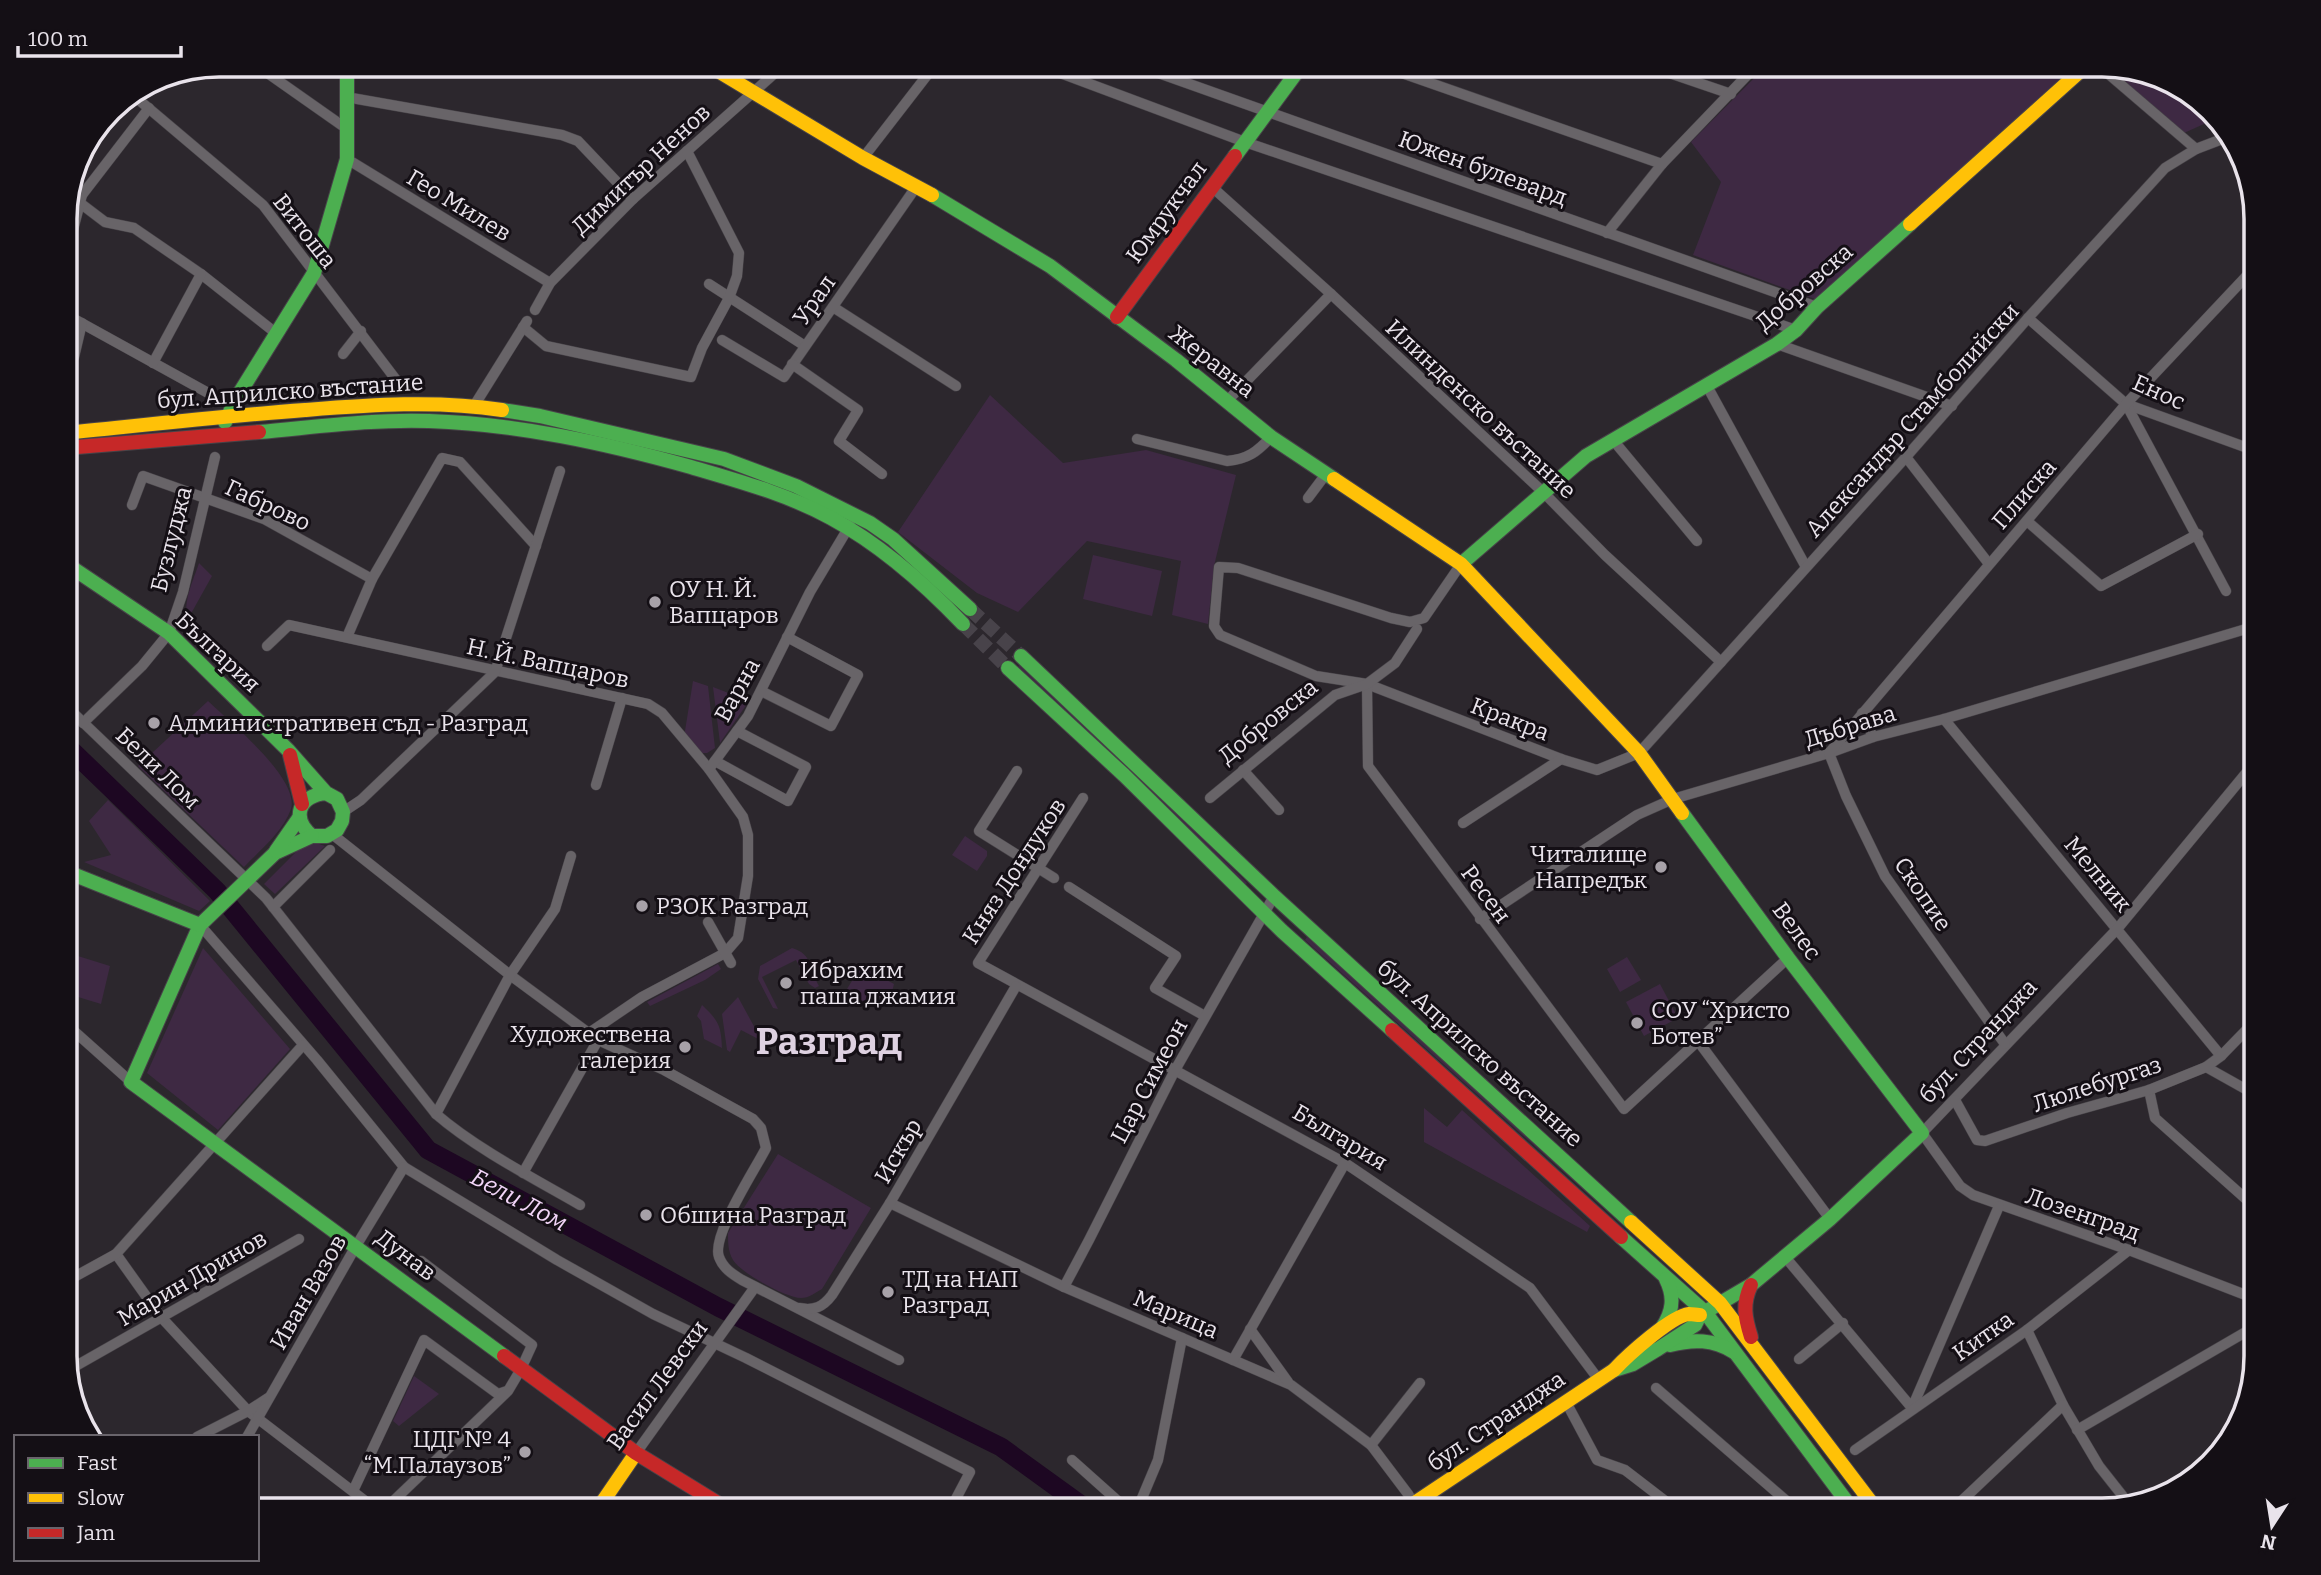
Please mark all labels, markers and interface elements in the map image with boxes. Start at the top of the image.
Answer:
scale bar [18,14,180,58]
text: 100 m [28,26,88,52]
street label: Димитър Ненов [566,98,716,240]
street label: Южен булевард [1395,125,1571,212]
street label: Юмрукчал [1120,156,1212,268]
street label: Гео Милев [402,163,516,247]
street label: Витоша [267,188,343,274]
street label: Добровска [1750,237,1858,337]
street label: Урал [787,269,841,331]
street label: Александър Стамболийски [1799,297,2025,543]
street label: Илинденско въстание [1380,313,1582,505]
street label: Жеравна [1163,319,1261,404]
street label: бул. Априлско въстание [156,368,424,414]
street label: Енос [2129,368,2189,416]
street label: Плиска [1986,453,2062,535]
street label: Габрово [221,473,315,537]
street label: Бузлуджа [144,483,198,595]
place label: ОУ Н. Й. Вапцаров [669,575,779,629]
marker: ОУ Н. Й. Вапцаров [647,594,663,610]
street label: България [170,606,266,698]
street label: Н. Й. Вапцаров [464,632,632,694]
street label: Варна [708,653,766,727]
street label: Добровска [1213,672,1323,769]
street label: Кракра [1467,691,1554,747]
street label: Дъбрава [1801,699,1899,753]
place label: Административен съд - Разград [168,709,528,737]
marker: Административен съд - Разград [146,715,162,731]
street label: Бели Лом [110,721,206,815]
street label: Княз Дондуков [956,793,1072,949]
street label: Мелник [2058,831,2138,918]
place label: Читалище Напредък [1530,840,1647,894]
street label: Скопие [1888,852,1958,936]
marker: Читалище Напредък [1653,859,1669,875]
street label: Ресен [1455,860,1517,928]
place label: РЗОК Разград [656,892,808,920]
street label: Велес [1767,897,1827,965]
marker: РЗОК Разград [634,898,650,914]
street label: бул. Априлско въстание [1371,953,1589,1153]
place label: Ибрахим паша джамия [800,956,956,1010]
street label: бул. Странджа [1913,973,2043,1109]
marker: Ибрахим паша джамия [778,975,794,991]
place label: СОУ “Христо Ботев” [1651,996,1790,1050]
street label: Цар Симеон [1105,1014,1193,1148]
marker: СОУ “Христо Ботев” [1629,1015,1645,1031]
district label: Разград [756,1019,902,1064]
place label: Художествена галерия [510,1020,671,1074]
marker: Художествена галерия [677,1039,693,1055]
street label: Люлебургаз [2029,1050,2165,1118]
street label: България [1288,1098,1392,1176]
street label: Искър [868,1114,928,1188]
water label: Бели Лом [466,1163,572,1237]
street label: Лозенград [2022,1181,2144,1247]
place label: Обшина Разград [660,1201,846,1229]
marker: Обшина Разград [638,1207,654,1223]
street label: Дунав [370,1223,442,1287]
street label: Марин Дринов [112,1224,272,1332]
street label: Иван Вазов [264,1229,352,1355]
place label: ТД на НАП Разград [902,1265,1018,1319]
marker: ТД на НАП Разград [880,1284,896,1300]
street label: Марица [1129,1284,1223,1344]
street label: Китка [1947,1305,2019,1367]
street label: Васил Левски [601,1315,713,1455]
street label: бул. Странджа [1422,1364,1570,1477]
place label: ЦДГ № 4 “М.Палаузов” [364,1425,512,1479]
legend [14,1435,259,1561]
marker: ЦДГ № 4 “М.Палаузов” [517,1444,533,1460]
text: Fast [77,1450,118,1476]
text: Slow [77,1485,124,1511]
north arrow [2237,1491,2307,1561]
text: Jam [76,1520,115,1546]
text: N [2259,1529,2278,1555]

